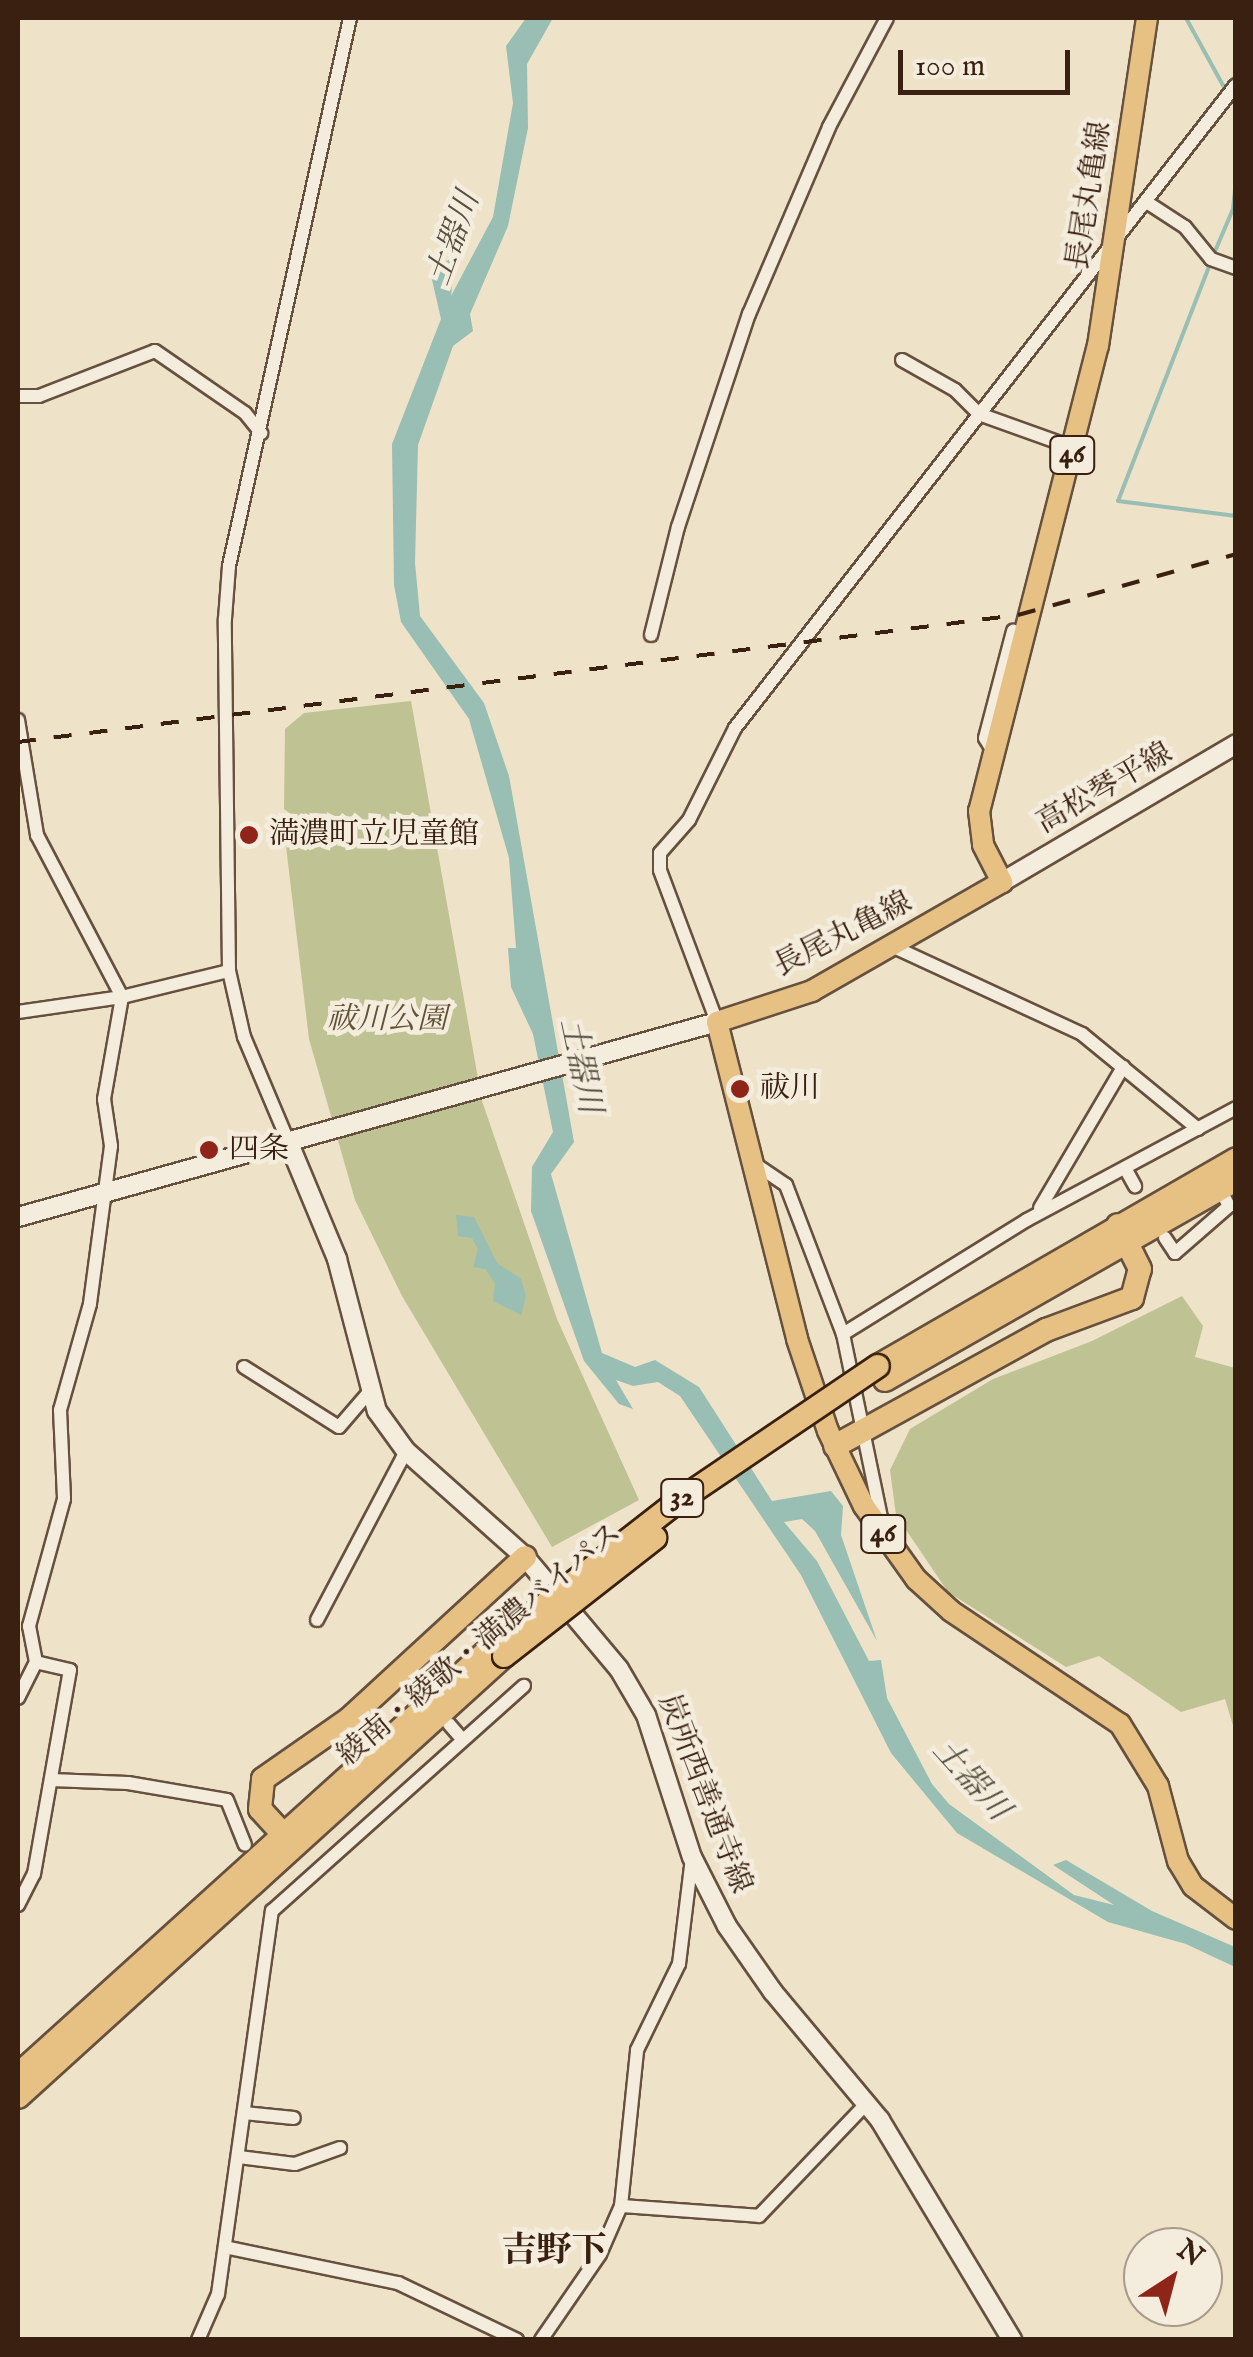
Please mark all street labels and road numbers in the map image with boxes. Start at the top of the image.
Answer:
street label: 長尾丸亀線 [1060,119,1120,273]
road number: 46 [1047,432,1097,478]
street label: 高松琴平線 [1031,736,1179,842]
street label: 長尾丸亀線 [768,885,918,985]
road number: 32 [660,1475,704,1521]
road number: 46 [858,1511,908,1557]
street label: 綾南・綾歌・満濃バイパス [331,1516,629,1774]
street label: 炭所西善通寺線 [650,1690,758,1898]

